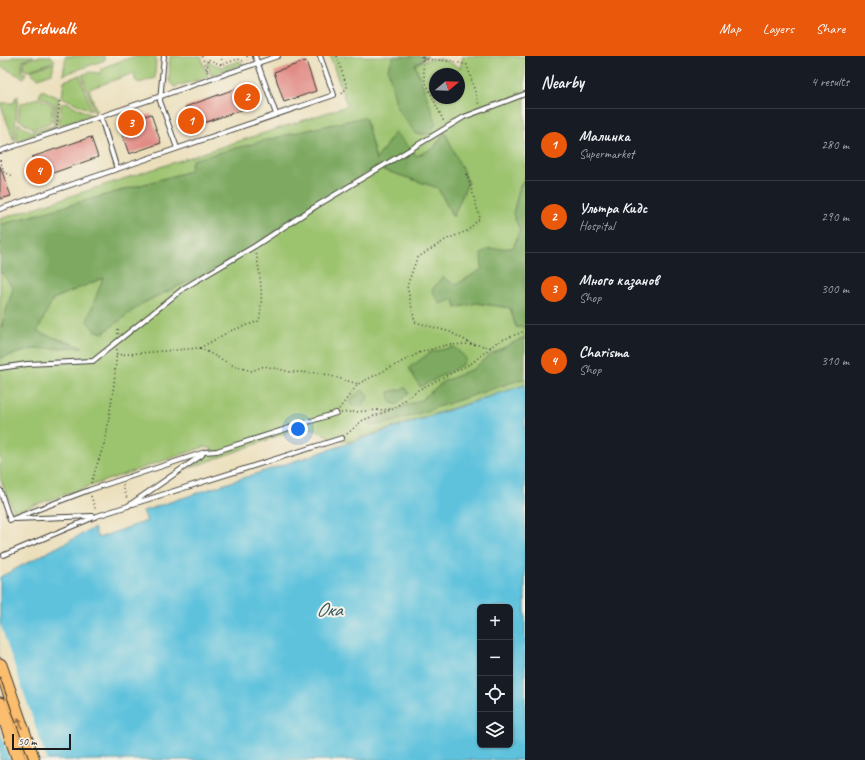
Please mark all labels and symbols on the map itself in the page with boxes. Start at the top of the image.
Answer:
north arrow [429,68,465,104]
pin: 2 [234,82,260,112]
pin: 1 [178,106,204,136]
pin: 3 [118,108,144,138]
pin: 4 [26,156,52,186]
your location [288,419,308,439]
water label: Ока [316,597,344,622]
one-way arrow [17,717,23,729]
scale bar [12,732,71,751]

